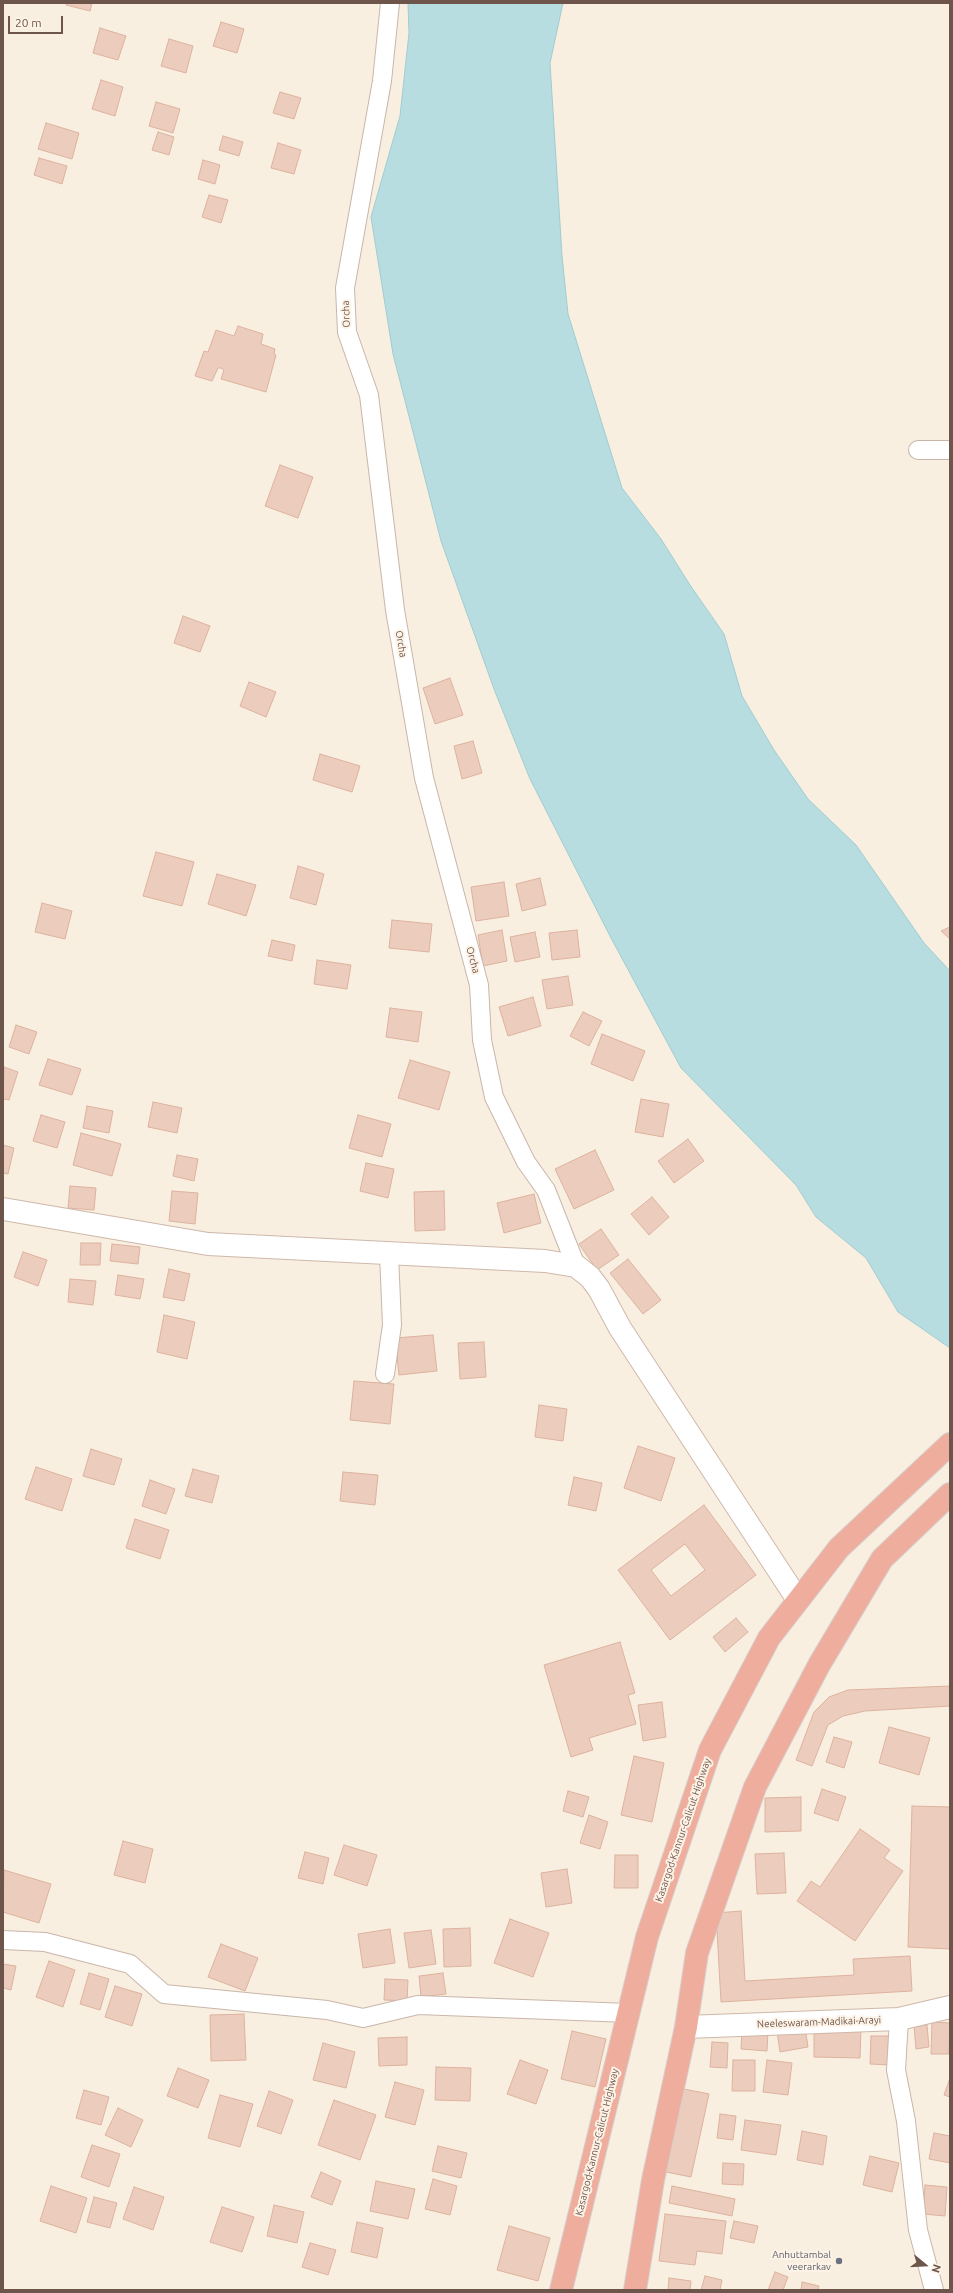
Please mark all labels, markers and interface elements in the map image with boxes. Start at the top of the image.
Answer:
scale bar [10,8,65,34]
text: 20 m [15,16,42,29]
street label: Orcha [340,300,352,328]
street label: Orcha [393,630,409,658]
street label: Orcha [464,945,482,975]
street label: Kasargod-Kannur-Calicut Highway [653,1757,713,1903]
street label: Neeleswaram-Madikai-Arayi [757,2014,881,2030]
street label: Kasargod-Kannur-Calicut Highway [573,2067,621,2217]
north arrow [905,2245,945,2285]
place label: Anhuttambal veerarkav [772,2249,831,2272]
marker: Anhuttambal veerarkav [834,2256,844,2266]
text: N [929,2263,943,2274]

